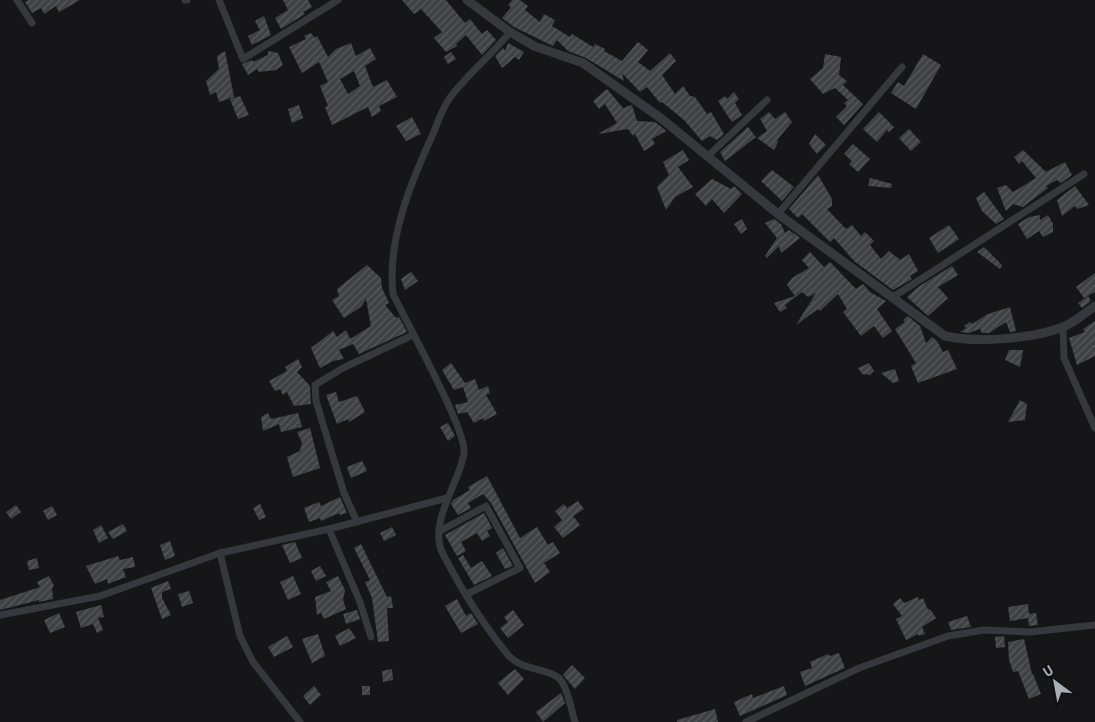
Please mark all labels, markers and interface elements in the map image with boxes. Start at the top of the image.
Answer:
north arrow [1030,657,1080,707]
text: U [1040,661,1056,680]

